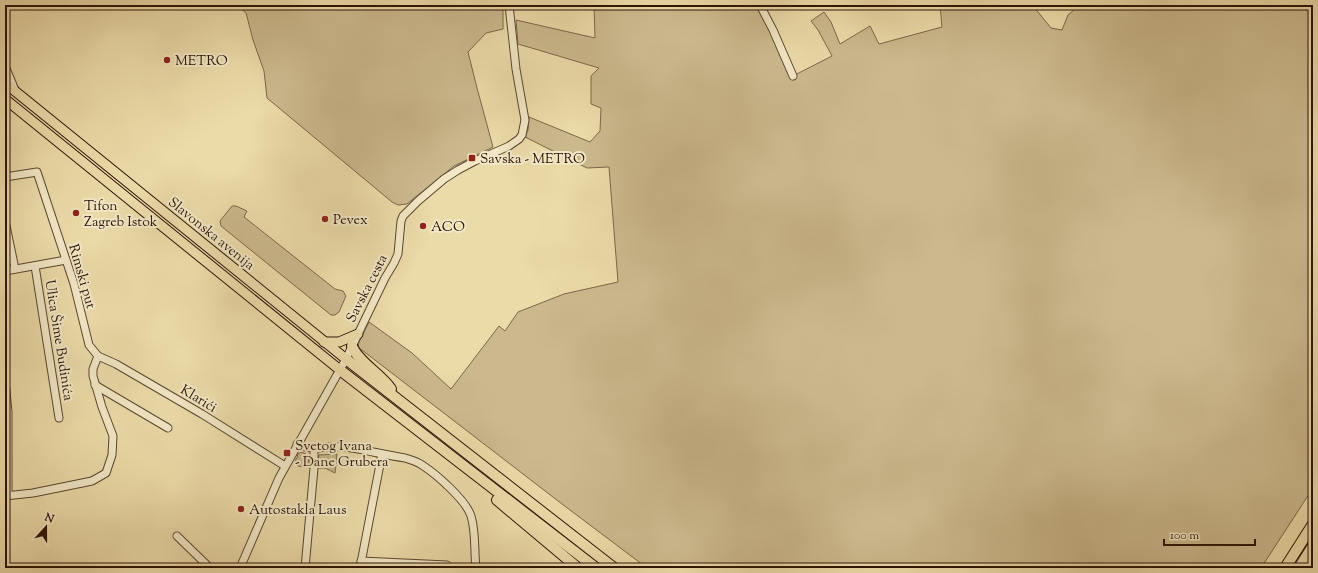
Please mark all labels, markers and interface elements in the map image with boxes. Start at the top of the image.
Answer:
place label: METRO [175,52,228,72]
marker: METRO [162,55,172,65]
place label: Savska - METRO [480,150,585,170]
marker: Savska - METRO [467,153,477,163]
street label: Slavonska avenija [163,193,259,276]
place label: Tifon Zagreb Istok [84,197,158,233]
marker: Tifon Zagreb Istok [71,208,81,218]
place label: Pevex [333,211,368,231]
marker: Pevex [320,214,330,224]
place label: ACO [431,218,465,238]
marker: ACO [418,221,428,231]
street label: Rimski put [62,242,100,311]
street label: Savska cesta [342,251,394,326]
street label: Ulica Šime Budinića [39,279,78,403]
street label: Klarići [176,381,220,419]
place label: Svetog Ivana - Dane Grubera [295,437,389,473]
marker: Svetog Ivana - Dane Grubera [282,448,292,458]
place label: Autostakla Laus [249,501,346,521]
marker: Autostakla Laus [236,504,246,514]
north arrow [26,507,66,547]
text: N [41,509,56,528]
scale bar [1164,521,1255,547]
text: 100 m [1170,527,1199,545]

